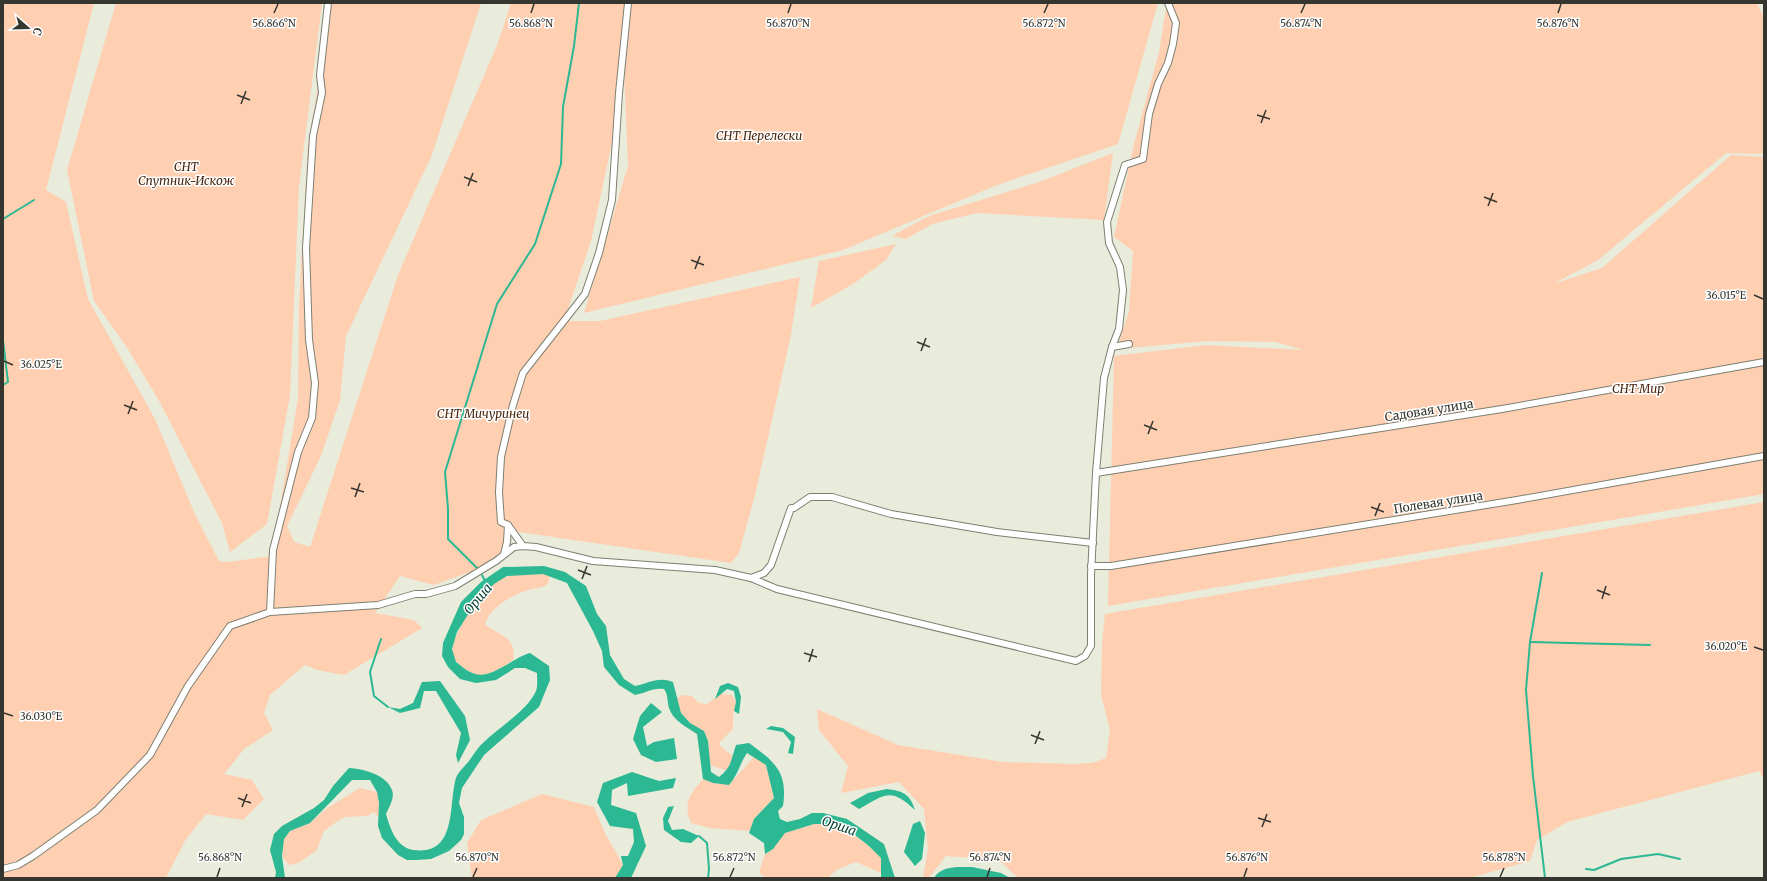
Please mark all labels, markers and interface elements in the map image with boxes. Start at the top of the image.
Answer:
north arrow [8,8,48,48]
text: 56.866°N [252,17,296,30]
text: 56.868°N [509,17,553,30]
text: 56.870°N [766,17,810,30]
text: 56.872°N [1022,17,1066,30]
text: 56.874°N [1280,17,1322,30]
text: 56.876°N [1537,17,1579,30]
text: С [30,26,45,37]
park label: СНТ Перелески [716,128,802,143]
park label: СНТ Спутник-Искож [138,159,235,188]
text: 36.015°E [1706,289,1747,302]
text: 36.025°E [20,358,62,371]
park label: СНТ Мир [1612,381,1664,396]
street label: Садовая улица [1384,396,1475,424]
park label: СНТ Мичуринец [437,406,529,421]
street label: Полевая улица [1392,487,1484,516]
water label: Орша [460,580,496,618]
text: 36.020°E [1705,640,1748,653]
text: 36.030°E [20,710,63,723]
water label: Орша [819,812,859,840]
text: 56.868°N [198,851,242,864]
text: 56.870°N [455,851,499,864]
text: 56.872°N [712,851,756,864]
text: 56.874°N [969,851,1011,864]
text: 56.876°N [1226,851,1268,864]
text: 56.878°N [1482,851,1526,864]

